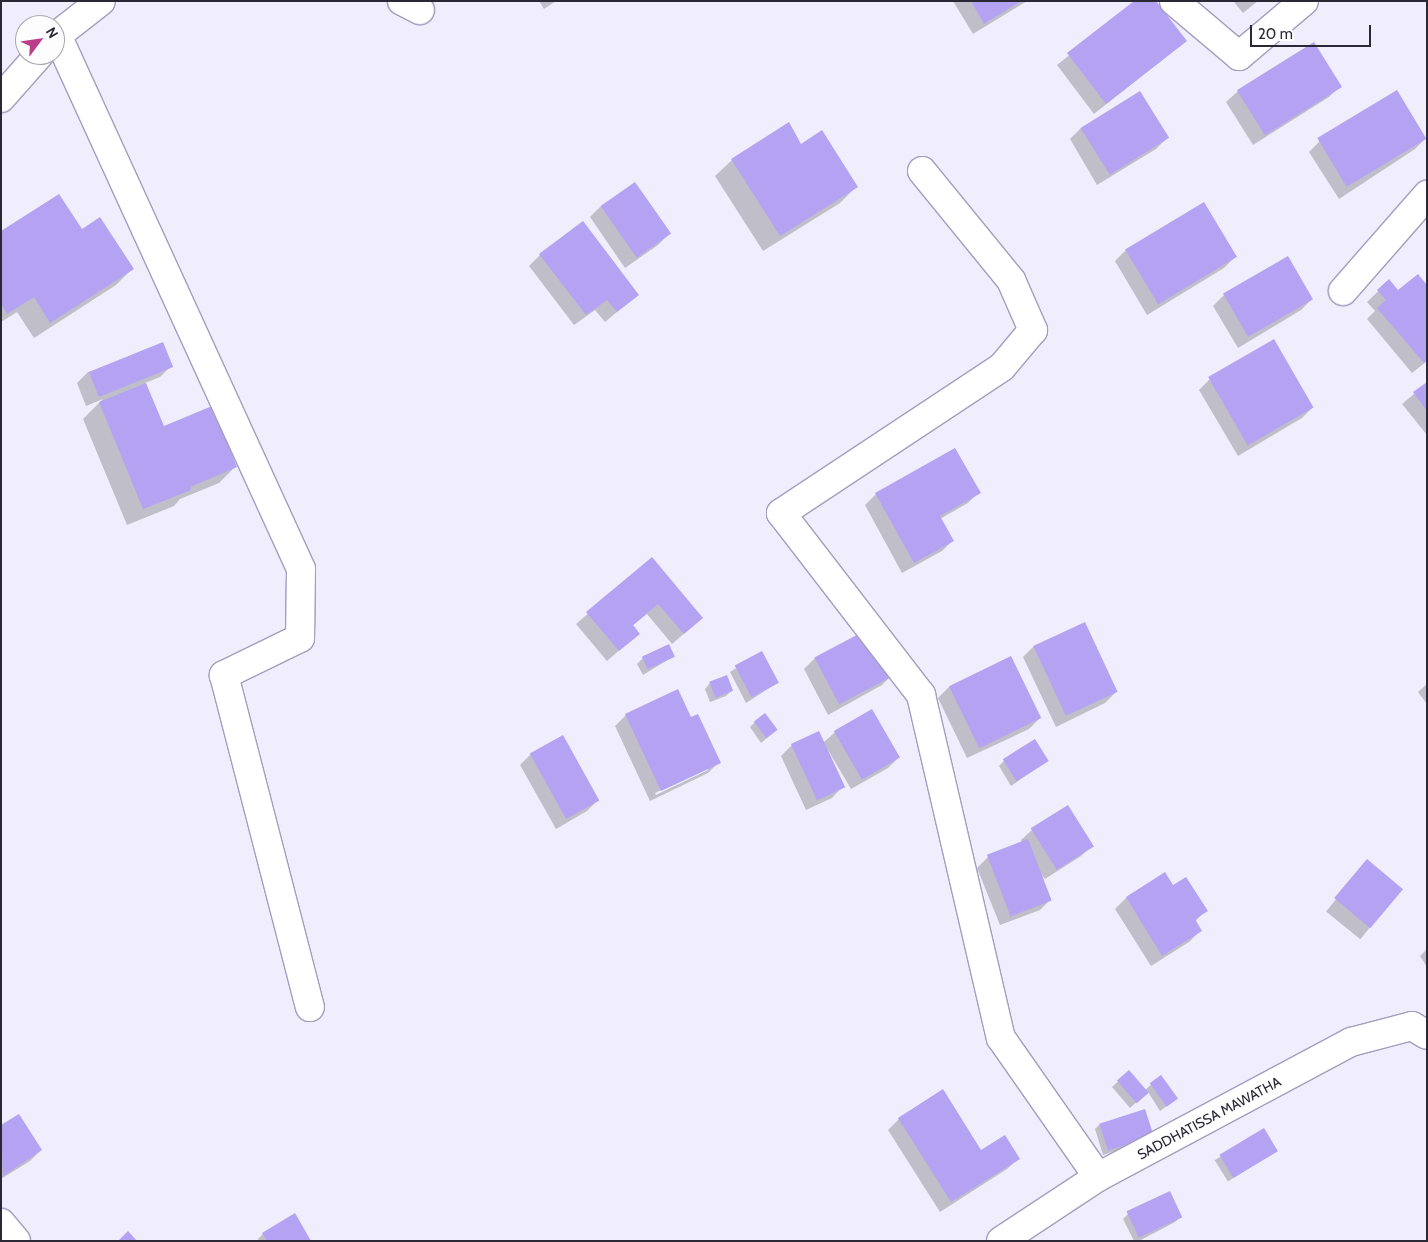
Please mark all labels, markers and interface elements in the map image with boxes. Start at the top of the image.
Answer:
north arrow [15,15,65,65]
scale bar [1253,15,1374,47]
text: N [42,24,62,42]
text: 20 m [1258,25,1293,43]
street label: SADDHATISSA MAWATHA [1134,1073,1284,1163]

